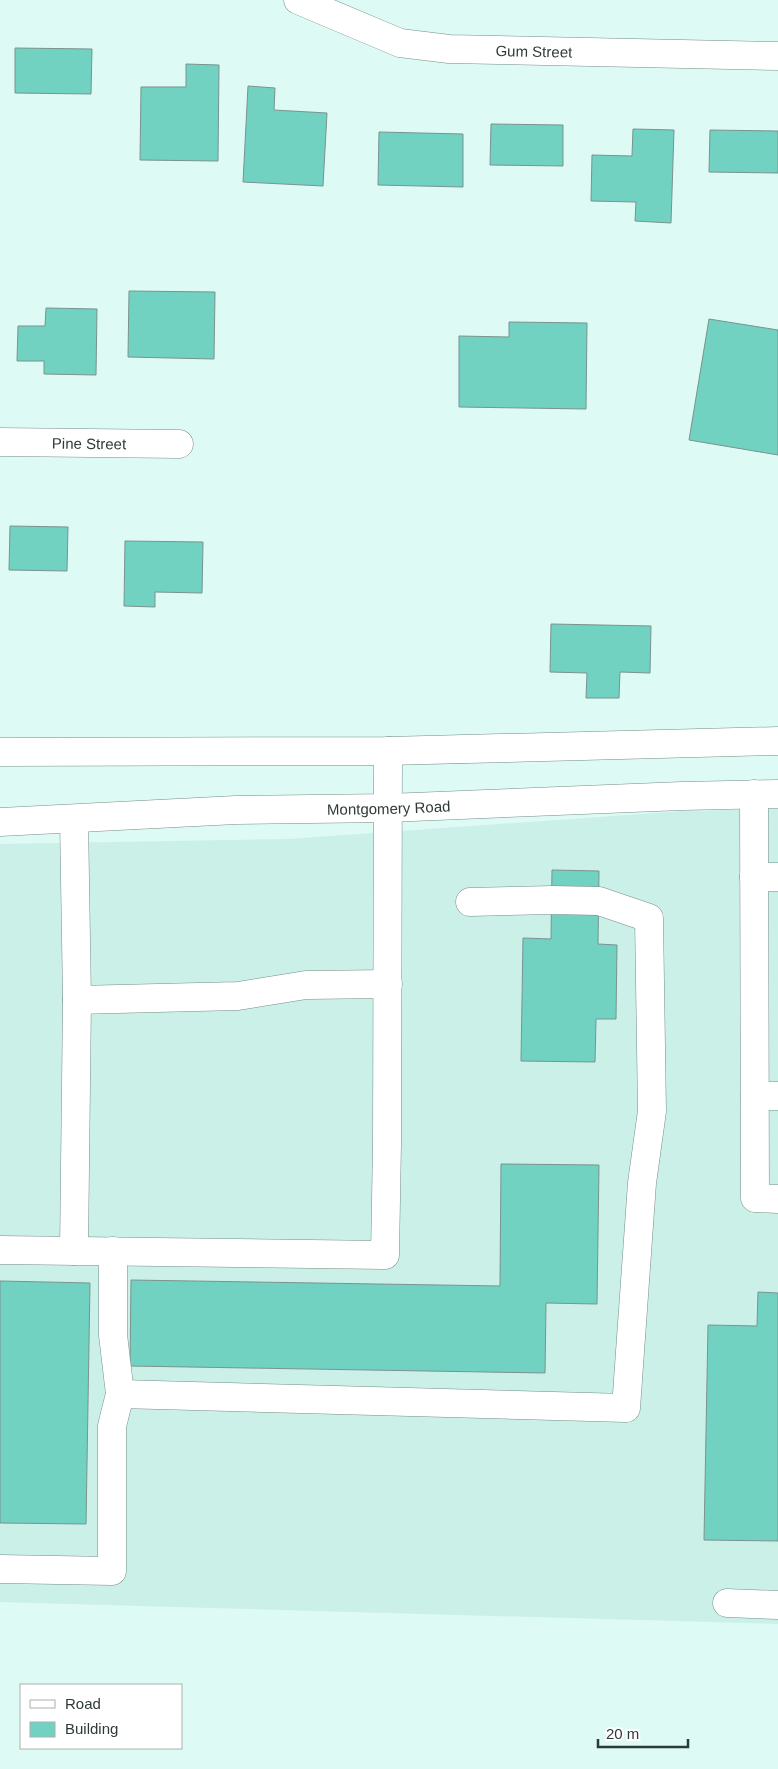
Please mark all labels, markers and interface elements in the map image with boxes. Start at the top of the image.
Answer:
street label: Gum Street [495,41,573,60]
street label: Pine Street [52,434,127,452]
street label: Montgomery Road [327,797,451,817]
legend [20,1684,182,1749]
text: Road [65,1695,101,1712]
scale bar [598,1716,688,1748]
text: Building [65,1720,118,1737]
text: 20 m [606,1725,639,1742]

